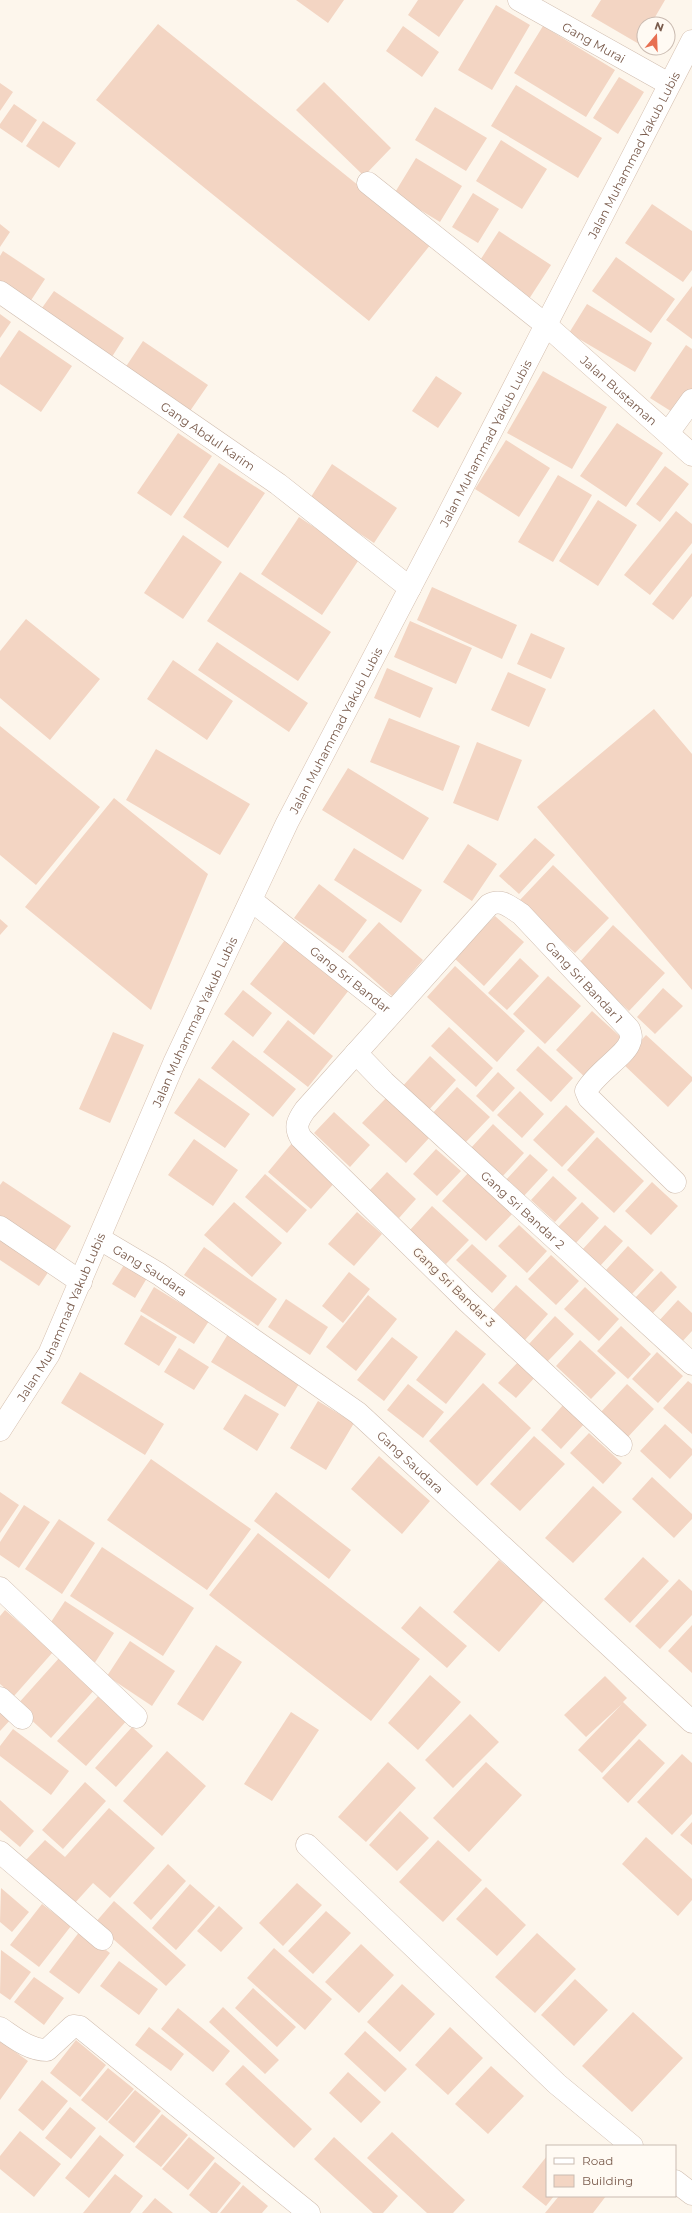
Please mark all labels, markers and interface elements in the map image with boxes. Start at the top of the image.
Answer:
north arrow [636,16,676,56]
street label: Gang Murai [560,18,628,66]
text: N [653,18,666,35]
street label: Jalan Muhammad Yakub Lubis [584,69,683,242]
street label: Jalan Bustaman [577,352,661,428]
street label: Jalan Muhammad Yakub Lubis [435,357,534,530]
street label: Gang Abdul Karim [158,398,258,474]
street label: Jalan Muhammad Yakub Lubis [285,644,385,817]
street label: Jalan Muhammad Yakub Lubis [148,934,240,1110]
street label: Gang Sri Bandar 1 [543,938,626,1026]
street label: Gang Sri Bandar [307,942,394,1016]
street label: Gang Sri Bandar 2 [478,1167,568,1252]
street label: Jalan Muhammad Yakub Lubis [13,1230,108,1405]
street label: Gang Saudara [110,1241,190,1299]
street label: Gang Sri Bandar 3 [410,1244,498,1330]
street label: Gang Saudara [374,1427,447,1496]
legend [546,2145,676,2197]
text: Road [582,2153,613,2168]
text: Building [582,2173,633,2188]

